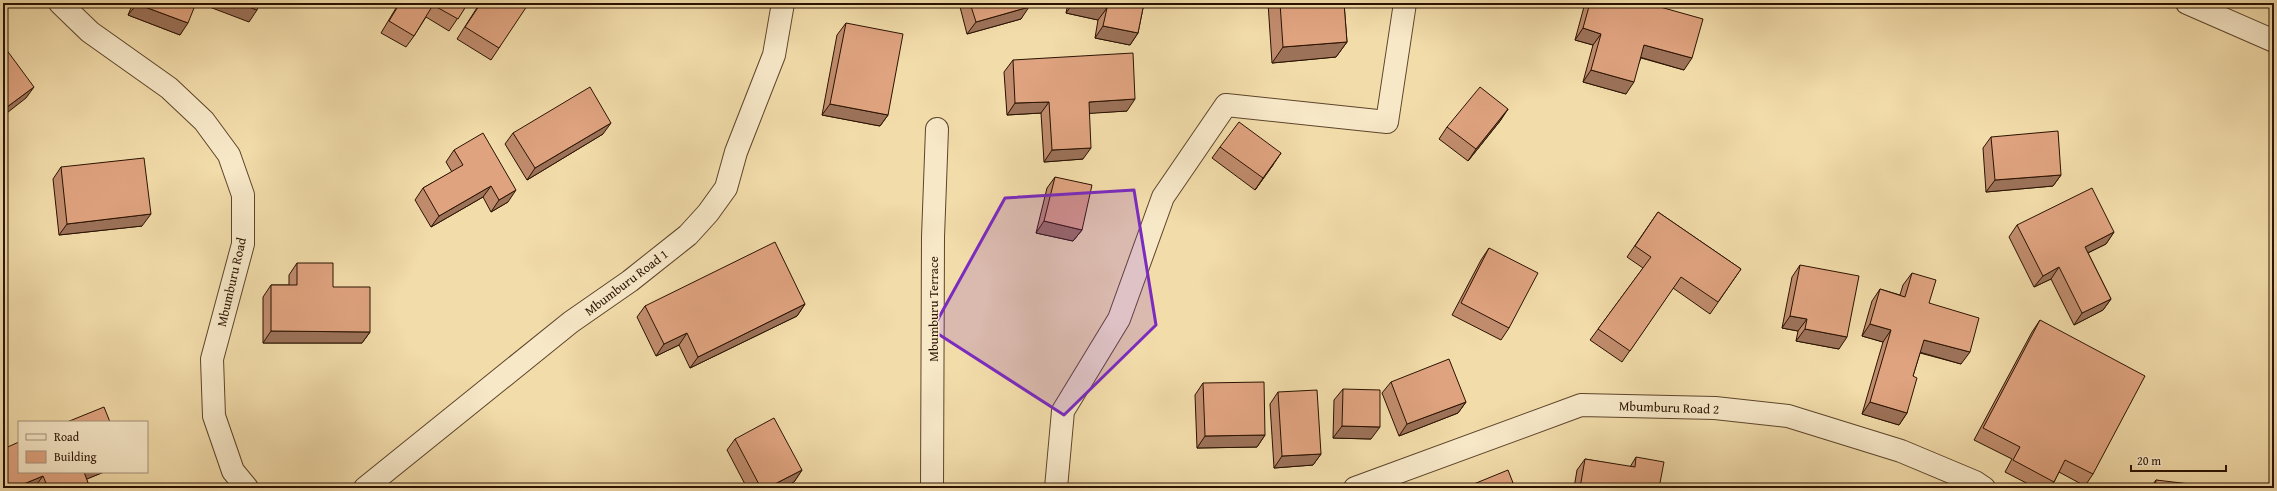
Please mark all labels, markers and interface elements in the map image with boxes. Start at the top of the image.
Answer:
street label: Mbumburu Road [212,235,251,329]
street label: Mbumburu Road 1 [580,245,672,320]
street label: Mbumburu Terrace [924,256,943,362]
street label: Mbumburu Road 2 [1618,396,1719,419]
legend [18,421,148,473]
text: Road [54,428,80,445]
scale bar [2131,447,2226,473]
text: Building [54,448,97,465]
text: 20 m [2137,452,2161,469]

